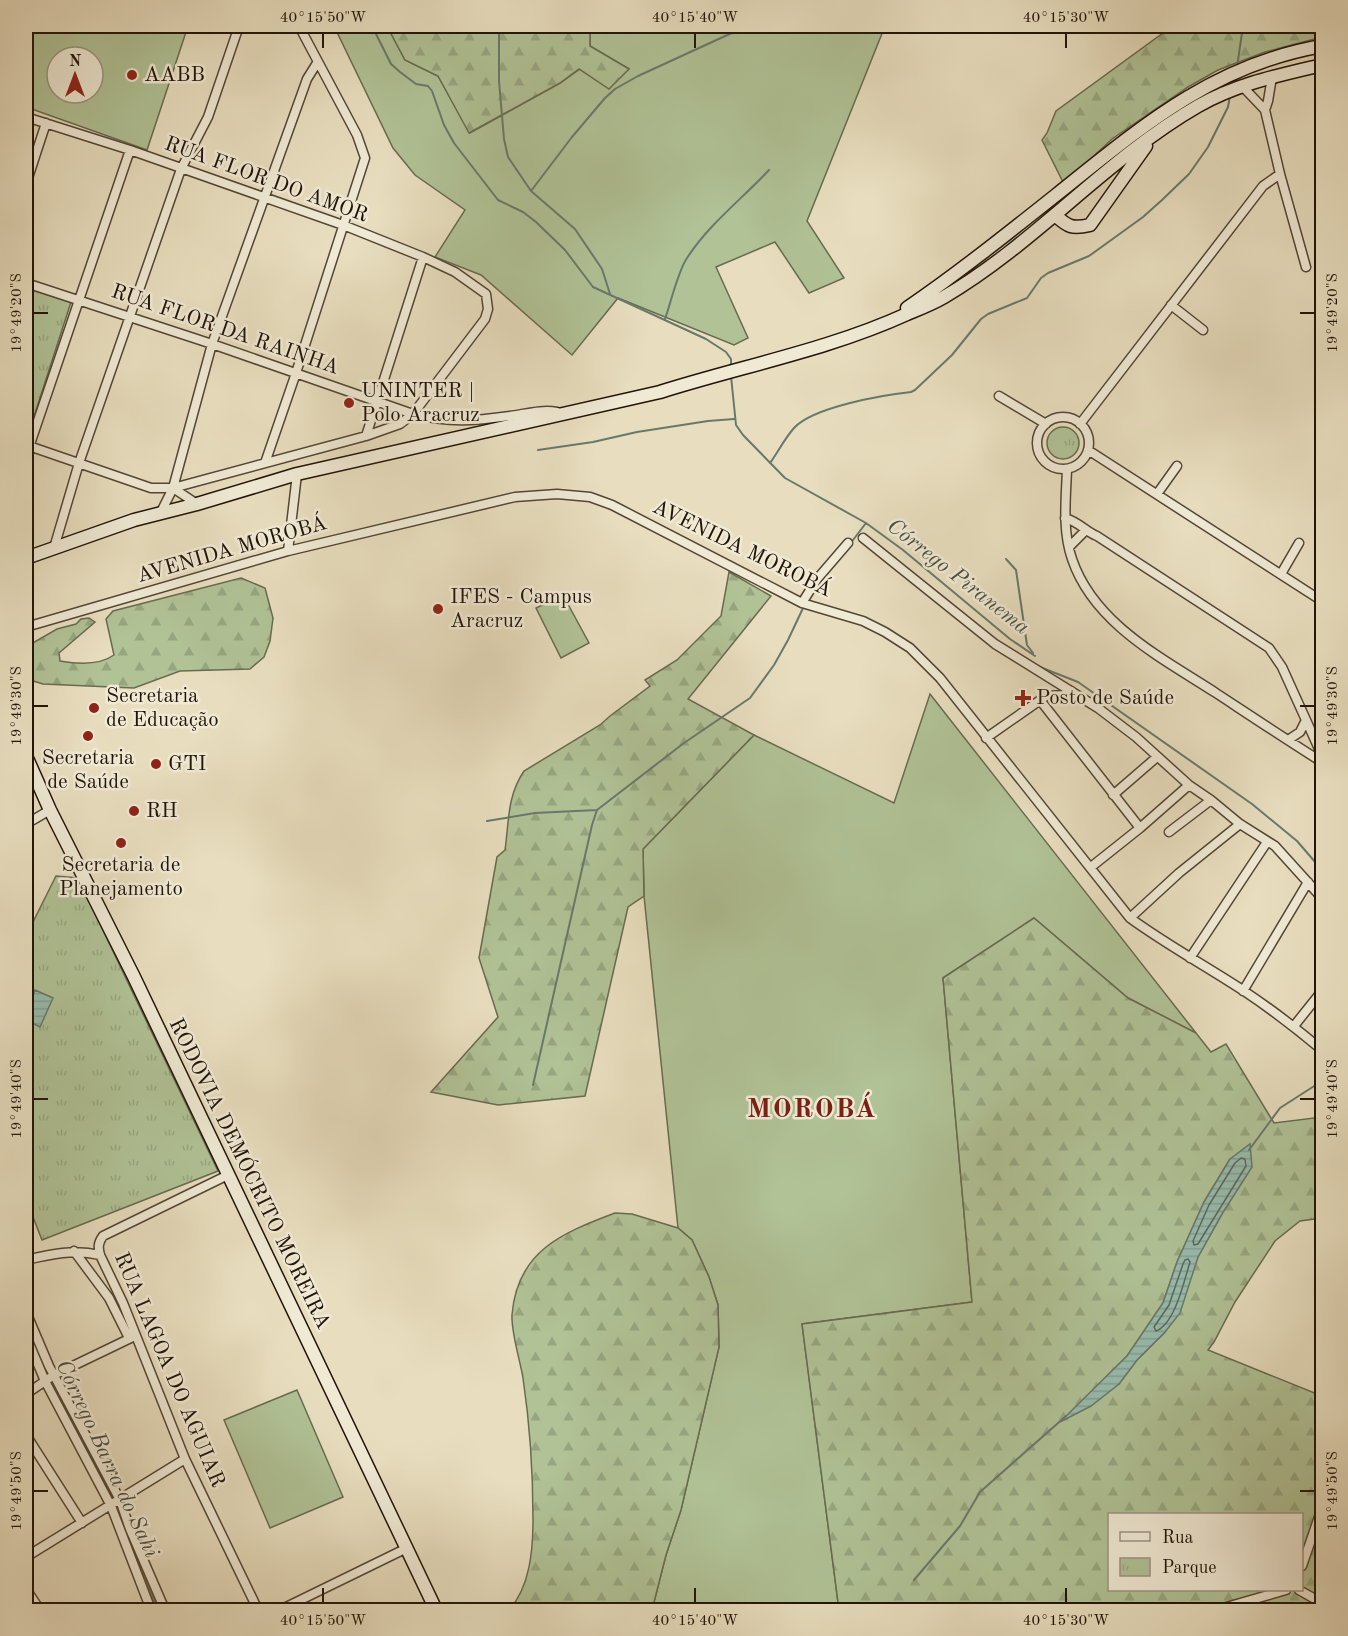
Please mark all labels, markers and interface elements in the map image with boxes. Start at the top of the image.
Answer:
text: 40°15'50"W [280,11,366,26]
text: 40°15'40"W [652,11,738,26]
text: 40°15'30"W [1023,11,1109,26]
north arrow [45,45,105,105]
text: N [69,54,82,70]
place label: AABB [144,65,205,86]
marker: AABB [125,68,139,82]
street label: RUA FLOR DO AMOR [161,133,371,227]
text: 19°49'20"S [10,273,25,353]
text: 19°49'20"S [1326,273,1341,353]
street label: RUA FLOR DA RAINHA [108,281,342,379]
place label: UNINTER | Polo Aracruz [361,381,480,426]
marker: UNINTER | Polo Aracruz [342,396,356,410]
street label: AVENIDA MOROBÁ [649,493,837,601]
street label: AVENIDA MOROBÁ [134,509,329,587]
water label: Córrego Piranema [883,515,1033,639]
place label: IFES - Campus Aracruz [450,587,592,632]
marker: IFES - Campus Aracruz [431,602,445,616]
text: 19°49'30"S [10,666,25,746]
text: 19°49'30"S [1326,666,1341,746]
place label: Secretaria de Educação [106,686,219,731]
place label: Posto de Saúde [1036,688,1174,709]
marker: Posto de Saúde [1014,689,1032,707]
marker: Secretaria de Educação [87,701,101,715]
marker: Secretaria de Saúde [81,729,95,743]
place label: Secretaria de Saúde [42,748,134,793]
place label: GTI [168,754,206,775]
marker: GTI [149,757,163,771]
place label: RH [146,801,178,822]
marker: RH [127,804,141,818]
marker: Secretaria de Planejamento [114,836,128,850]
place label: Secretaria de Planejamento [59,855,183,900]
street label: RODOVIA DEMÓCRITO MOREIRA [164,1013,338,1333]
text: 19°49'40"S [10,1059,25,1139]
text: 19°49'40"S [1326,1059,1341,1139]
district label: MOROBÁ [747,1091,877,1123]
street label: RUA LAGOA DO AGUIAR [110,1249,228,1491]
water label: Córrego Barra do Sahi [51,1357,163,1562]
text: 19°49'50"S [10,1451,25,1531]
text: 19°49'50"S [1326,1451,1341,1531]
legend [1108,1513,1303,1591]
text: Rua [1162,1529,1193,1547]
text: Parque [1162,1559,1217,1577]
text: 40°15'50"W [280,1614,366,1629]
text: 40°15'40"W [652,1614,738,1629]
text: 40°15'30"W [1023,1614,1109,1629]

